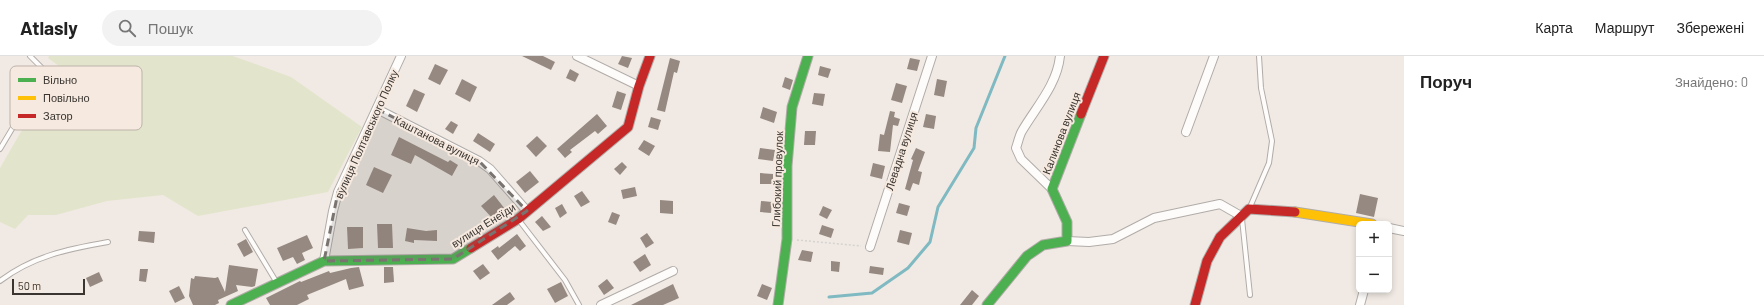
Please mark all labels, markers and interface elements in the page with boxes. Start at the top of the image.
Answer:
search box [102,10,382,46]
text: Atlasly [20,16,78,39]
icon: search [116,17,138,39]
text: Пошук [148,19,193,37]
text: Карта [1535,19,1573,36]
text: Маршрут [1595,19,1654,36]
text: Збережені [1676,19,1744,36]
legend [10,66,142,130]
street label: вулиця Полтавського Полку [332,67,401,201]
text: Поруч [1420,71,1472,91]
text: Вільно [43,73,77,86]
text: Знайдено: 0 [1675,74,1748,90]
street label: Калинова вулиця [1039,90,1083,176]
text: Повільно [43,91,90,104]
text: Затор [43,109,73,122]
street label: Левадна вулиця [882,110,920,192]
street label: Каштанова вулиця [392,113,482,167]
street label: Глибокий провулок [769,131,785,227]
street label: вулиця Енеїди [449,200,517,250]
map controls [1356,221,1392,293]
button: + [1356,221,1392,257]
button: − [1356,257,1392,293]
scale bar [12,277,85,296]
text: 50 m [18,279,41,292]

